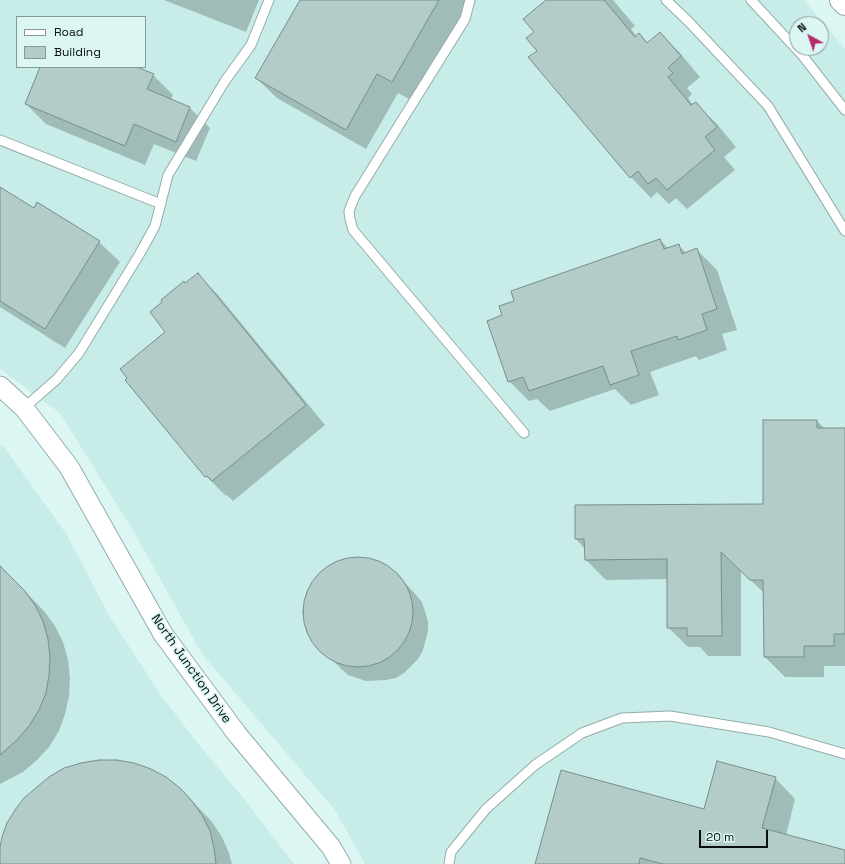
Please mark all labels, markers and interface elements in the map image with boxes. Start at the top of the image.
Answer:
legend [16,16,146,68]
north arrow [789,16,829,56]
text: N [795,20,809,35]
text: Road [54,24,83,40]
text: Building [54,44,101,60]
street label: North Junction Drive [148,612,234,726]
scale bar [701,822,770,848]
text: 20 m [706,829,734,845]

